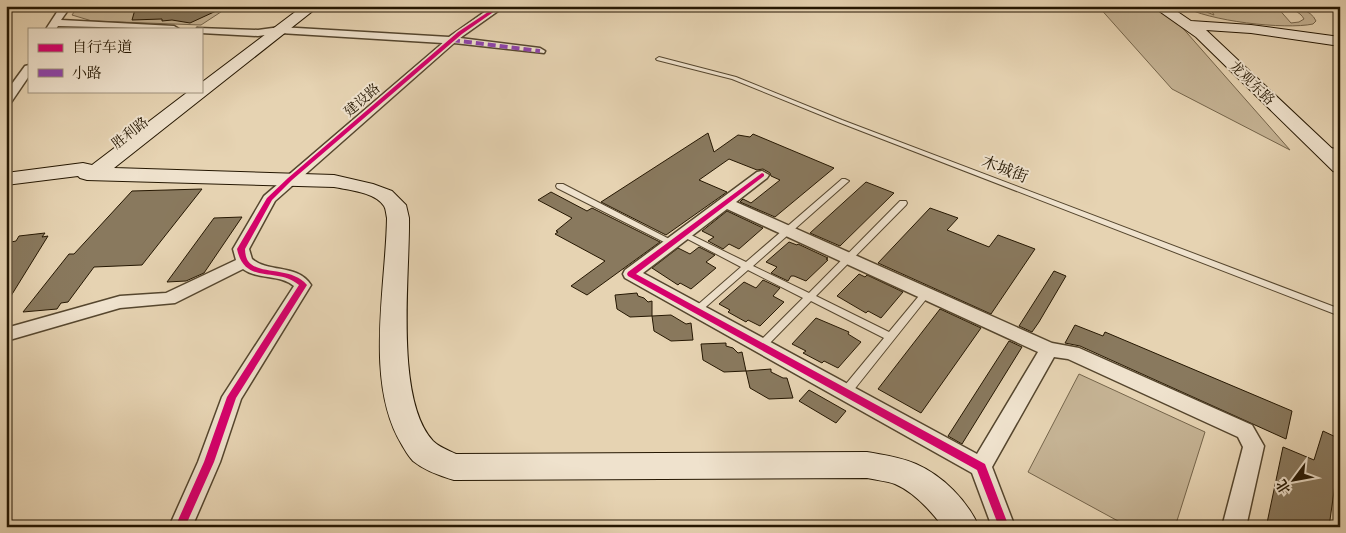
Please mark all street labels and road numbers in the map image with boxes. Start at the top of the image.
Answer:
street label: 龙观东路 [1226,57,1278,109]
street label: 建设路 [341,80,383,120]
street label: 胜利路 [108,113,152,153]
street label: 木城街 [979,152,1031,186]

